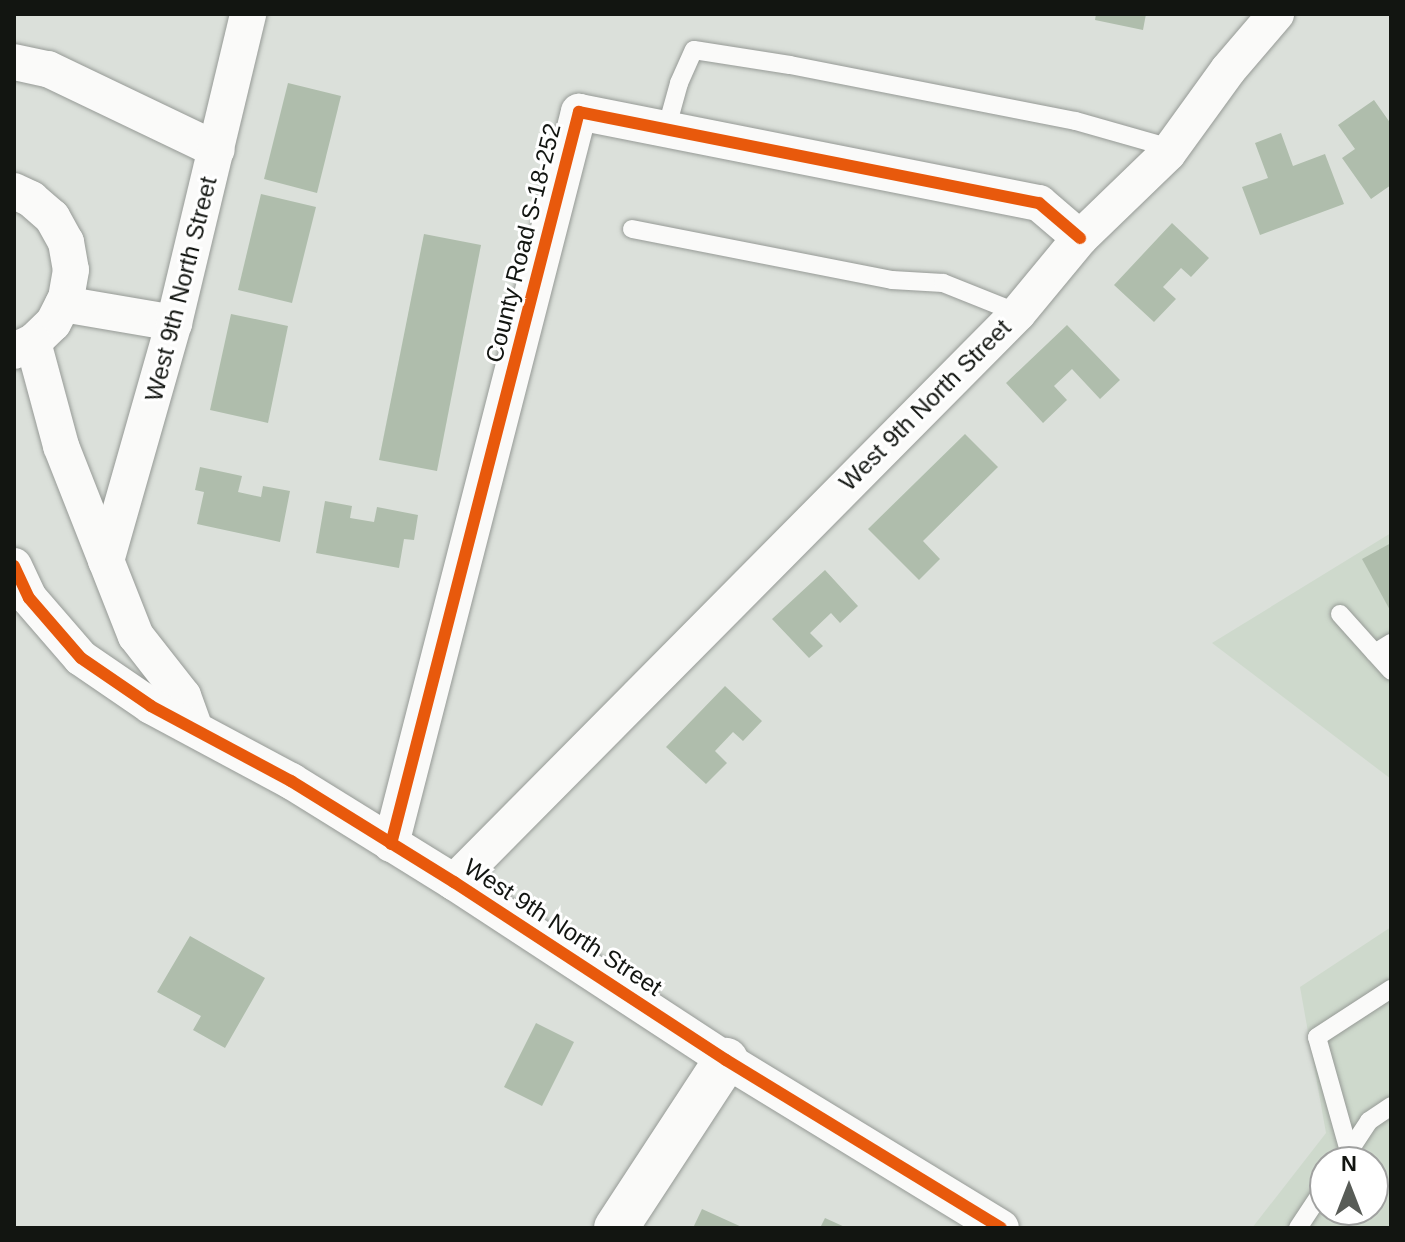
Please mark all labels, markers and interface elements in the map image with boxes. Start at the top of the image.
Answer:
street label: County Road S-18-252 [479,120,567,366]
street label: West 9th North Street [139,174,223,404]
street label: West 9th North Street [833,313,1017,497]
street label: West 9th North Street [459,852,667,1002]
north arrow [1309,1146,1389,1226]
text: N [1341,1151,1357,1176]

